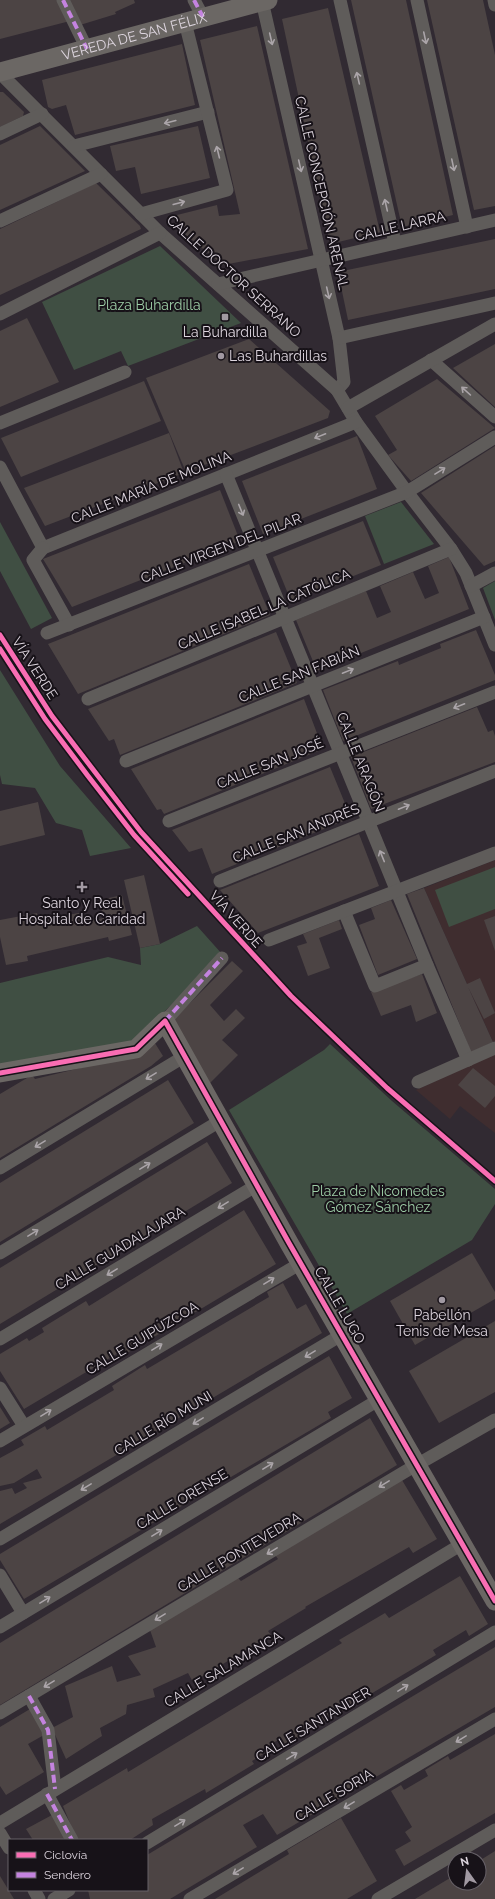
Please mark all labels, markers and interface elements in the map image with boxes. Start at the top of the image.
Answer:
street label: VEREDA DE SAN FÉLIX [60,9,209,63]
one-way arrow [422,31,430,44]
one-way arrow [267,33,275,46]
one-way arrow [353,72,361,85]
street label: CALLE CONCEPCIÓN ARENAL [292,94,353,291]
one-way arrow [164,119,177,126]
one-way arrow [213,146,221,159]
one-way arrow [450,158,458,171]
one-way arrow [296,159,304,172]
one-way arrow [172,199,185,206]
one-way arrow [382,199,390,212]
street label: CALLE LARRA [353,208,447,244]
street label: CALLE DOCTOR SERRANO [164,212,304,340]
one-way arrow [325,286,333,299]
park label: Plaza Buhardilla [97,297,201,313]
marker: La Buhardilla [220,312,230,322]
place label: La Buhardilla [183,324,267,340]
place label: Las Buhardillas [229,348,327,364]
marker: Las Buhardillas [216,351,226,361]
one-way arrow [461,386,471,395]
one-way arrow [314,433,326,441]
street label: CALLE MARÍA DE MOLINA [68,446,234,526]
one-way arrow [434,467,446,475]
one-way arrow [238,504,245,516]
street label: CALLE VIRGEN DEL PILAR [138,510,304,586]
street label: CALLE ISABEL LA CATÓLICA [175,564,353,653]
street label: VÍA VERDE [9,633,62,702]
street label: CALLE SAN FABIÁN [236,641,362,706]
one-way arrow [342,667,354,675]
one-way arrow [453,703,465,710]
street label: CALLE ARAGÓN [334,710,389,814]
street label: CALLE SAN JOSÉ [214,733,326,792]
street label: CALLE SAN ANDRÉS [230,799,362,866]
one-way arrow [398,803,410,811]
one-way arrow [378,851,385,863]
marker: Santo y Real Hospital de Caridad [76,881,88,893]
street label: VÍA VERDE [206,887,266,951]
place label: Santo y Real Hospital de Caridad [18,895,146,927]
one-way arrow [145,1073,157,1081]
one-way arrow [34,1140,46,1148]
one-way arrow [139,1162,150,1170]
park label: Plaza de Nicomedes Gómez Sánchez [311,1183,445,1215]
one-way arrow [217,1201,229,1209]
street label: CALLE GUADALAJARA [52,1203,188,1293]
one-way arrow [27,1229,38,1237]
street label: CALLE LUGO [312,1264,368,1346]
one-way arrow [106,1268,118,1276]
one-way arrow [263,1277,275,1285]
marker: Pabellón Tenis de Mesa [437,1295,447,1305]
street label: CALLE GUIPÚZCOA [82,1297,202,1378]
place label: Pabellón Tenis de Mesa [396,1307,488,1339]
one-way arrow [151,1343,163,1351]
one-way arrow [305,1350,316,1358]
street label: CALLE RÍO MUNI [111,1387,215,1458]
one-way arrow [39,1409,51,1417]
one-way arrow [192,1417,204,1425]
one-way arrow [262,1461,274,1469]
street label: CALLE ORENSE [134,1466,230,1532]
one-way arrow [379,1480,390,1488]
one-way arrow [80,1484,92,1492]
street label: CALLE PONTEVEDRA [174,1509,304,1595]
one-way arrow [151,1528,163,1536]
one-way arrow [266,1547,278,1555]
one-way arrow [39,1595,51,1603]
one-way arrow [154,1614,166,1622]
street label: CALLE SALAMANCA [161,1627,285,1710]
one-way arrow [44,1680,55,1688]
street label: CALLE SANTANDER [253,1683,373,1765]
one-way arrow [397,1684,409,1692]
one-way arrow [455,1735,467,1743]
one-way arrow [286,1751,298,1759]
street label: CALLE SORIA [292,1765,376,1825]
one-way arrow [343,1801,355,1809]
one-way arrow [174,1819,185,1827]
legend [8,1839,148,1891]
text: Ciclovía [44,1848,87,1862]
north arrow [447,1851,487,1891]
text: N [459,1854,470,1869]
one-way arrow [232,1867,244,1875]
text: Sendero [44,1868,91,1882]

